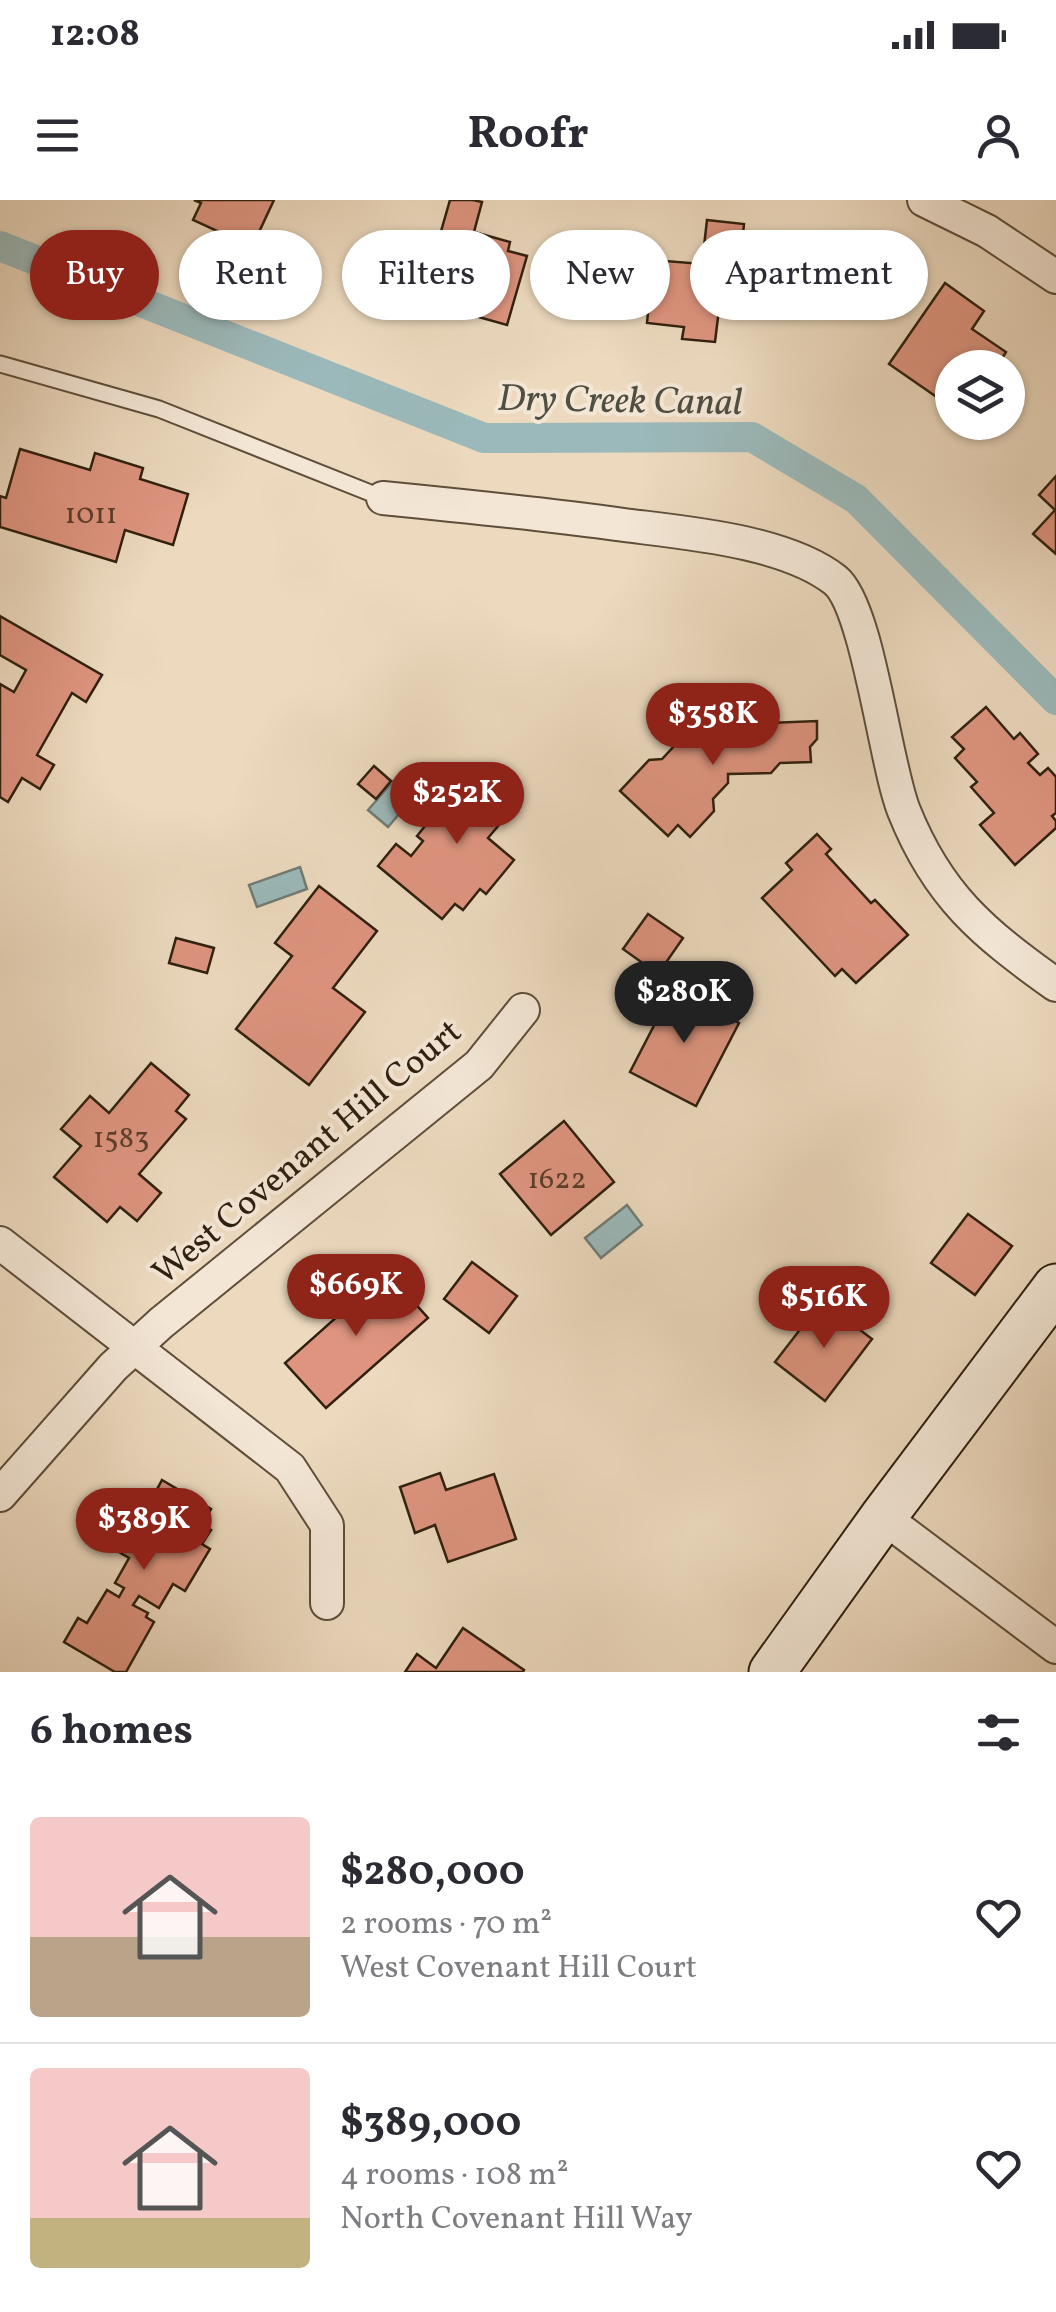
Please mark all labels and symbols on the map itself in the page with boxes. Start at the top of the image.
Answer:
water label: Dry Creek Canal [497,374,743,431]
house number: 1011 [65,494,117,536]
pin: $358K [643,683,783,768]
pin: $252K [387,762,527,847]
pin: $280K [614,961,754,1046]
street label: West Covenant Hill Court [143,1009,473,1297]
house number: 1583 [93,1118,149,1160]
house number: 1622 [527,1159,587,1201]
pin: $669K [286,1254,426,1339]
pin: $516K [754,1266,894,1351]
pin: $389K [74,1488,214,1573]

